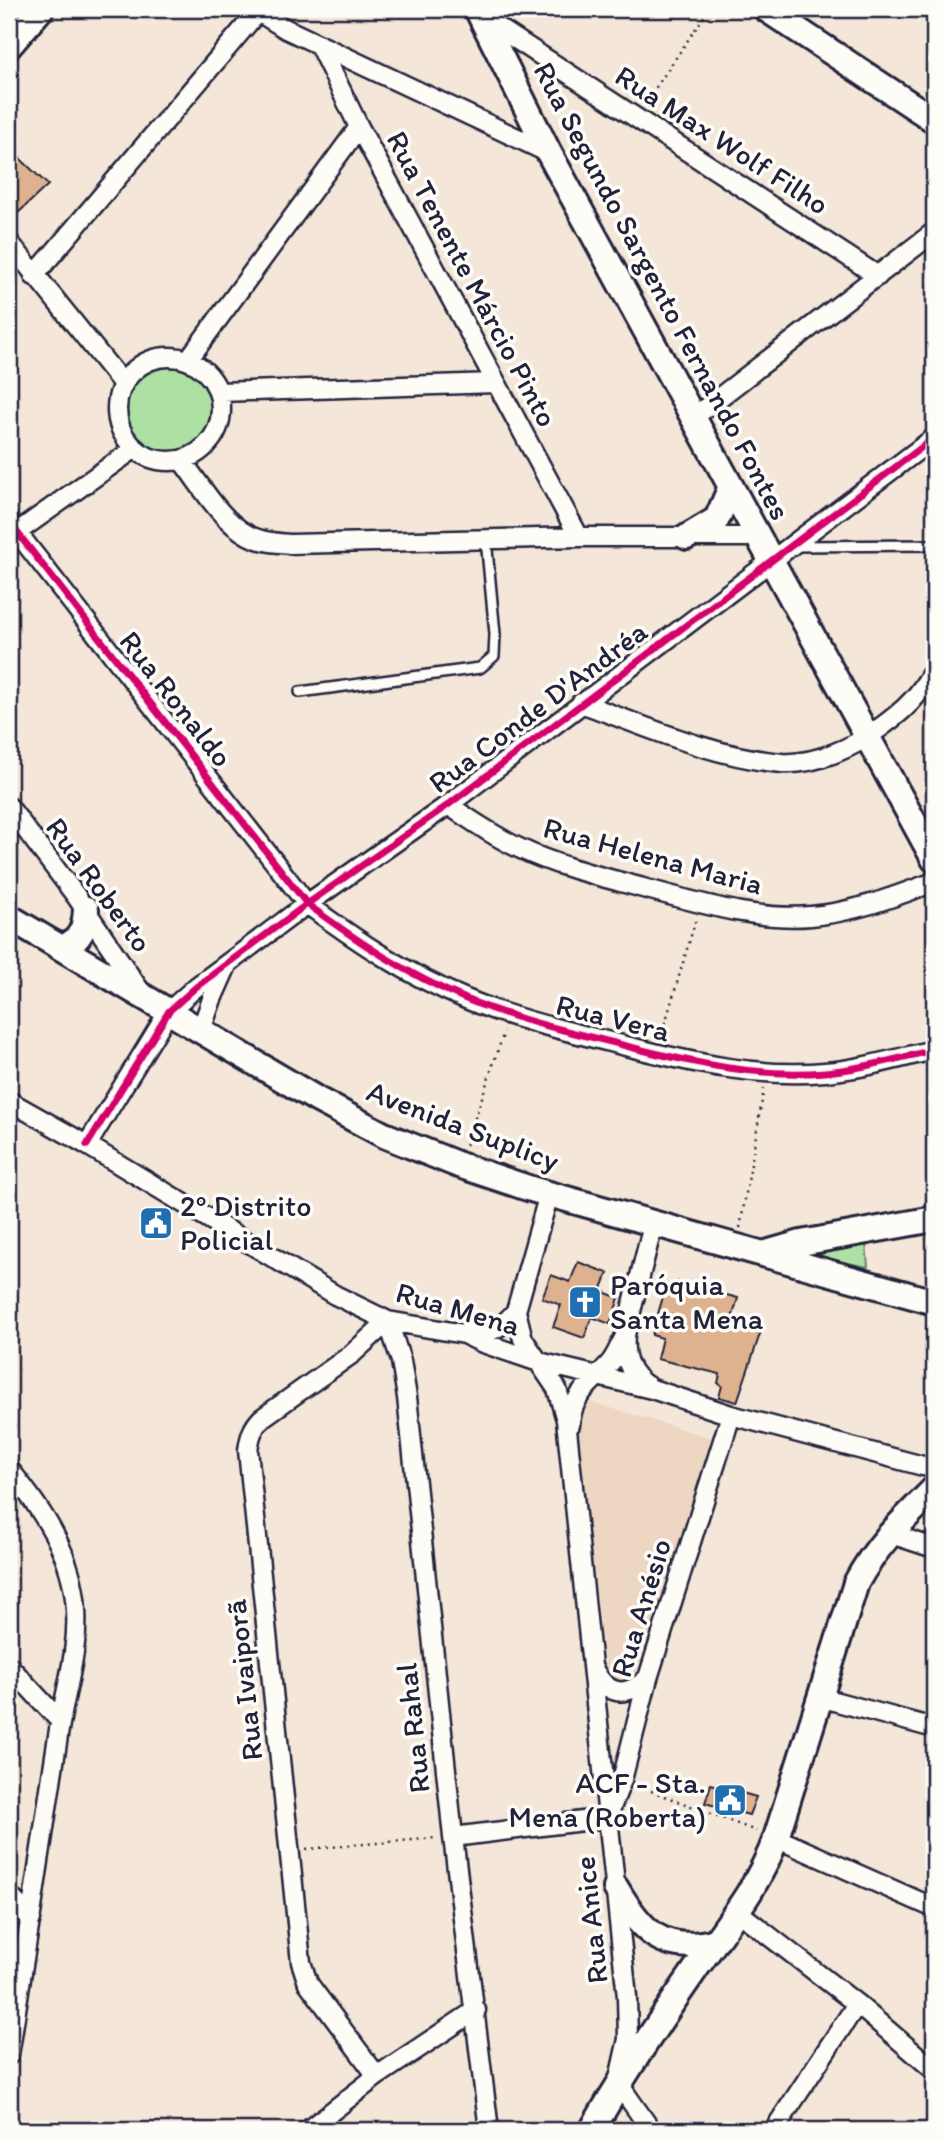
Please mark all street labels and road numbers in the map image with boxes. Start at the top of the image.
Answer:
street label: Rua Segundo Sargento Fernando Fontes [526,55,799,526]
street label: Rua Max Wolf Filho [608,57,836,222]
street label: Rua Tenente Márcio Pinto [379,124,566,433]
street label: Rua Conde D'Andréa [421,612,655,801]
street label: Rua Ronaldo [112,623,241,774]
street label: Rua Helena Maria [540,808,767,903]
street label: Rua Roberto [38,810,161,959]
street label: Rua Vera [552,986,674,1050]
street label: Avenida Suplicy [362,1072,565,1179]
street label: Rua Mena [392,1273,525,1344]
street label: Rua Anésio [602,1534,679,1682]
street label: Rua Ivaiporã [217,1597,270,1763]
street label: Rua Rahal [387,1661,438,1795]
street label: Rua Anice [565,1854,616,1986]

